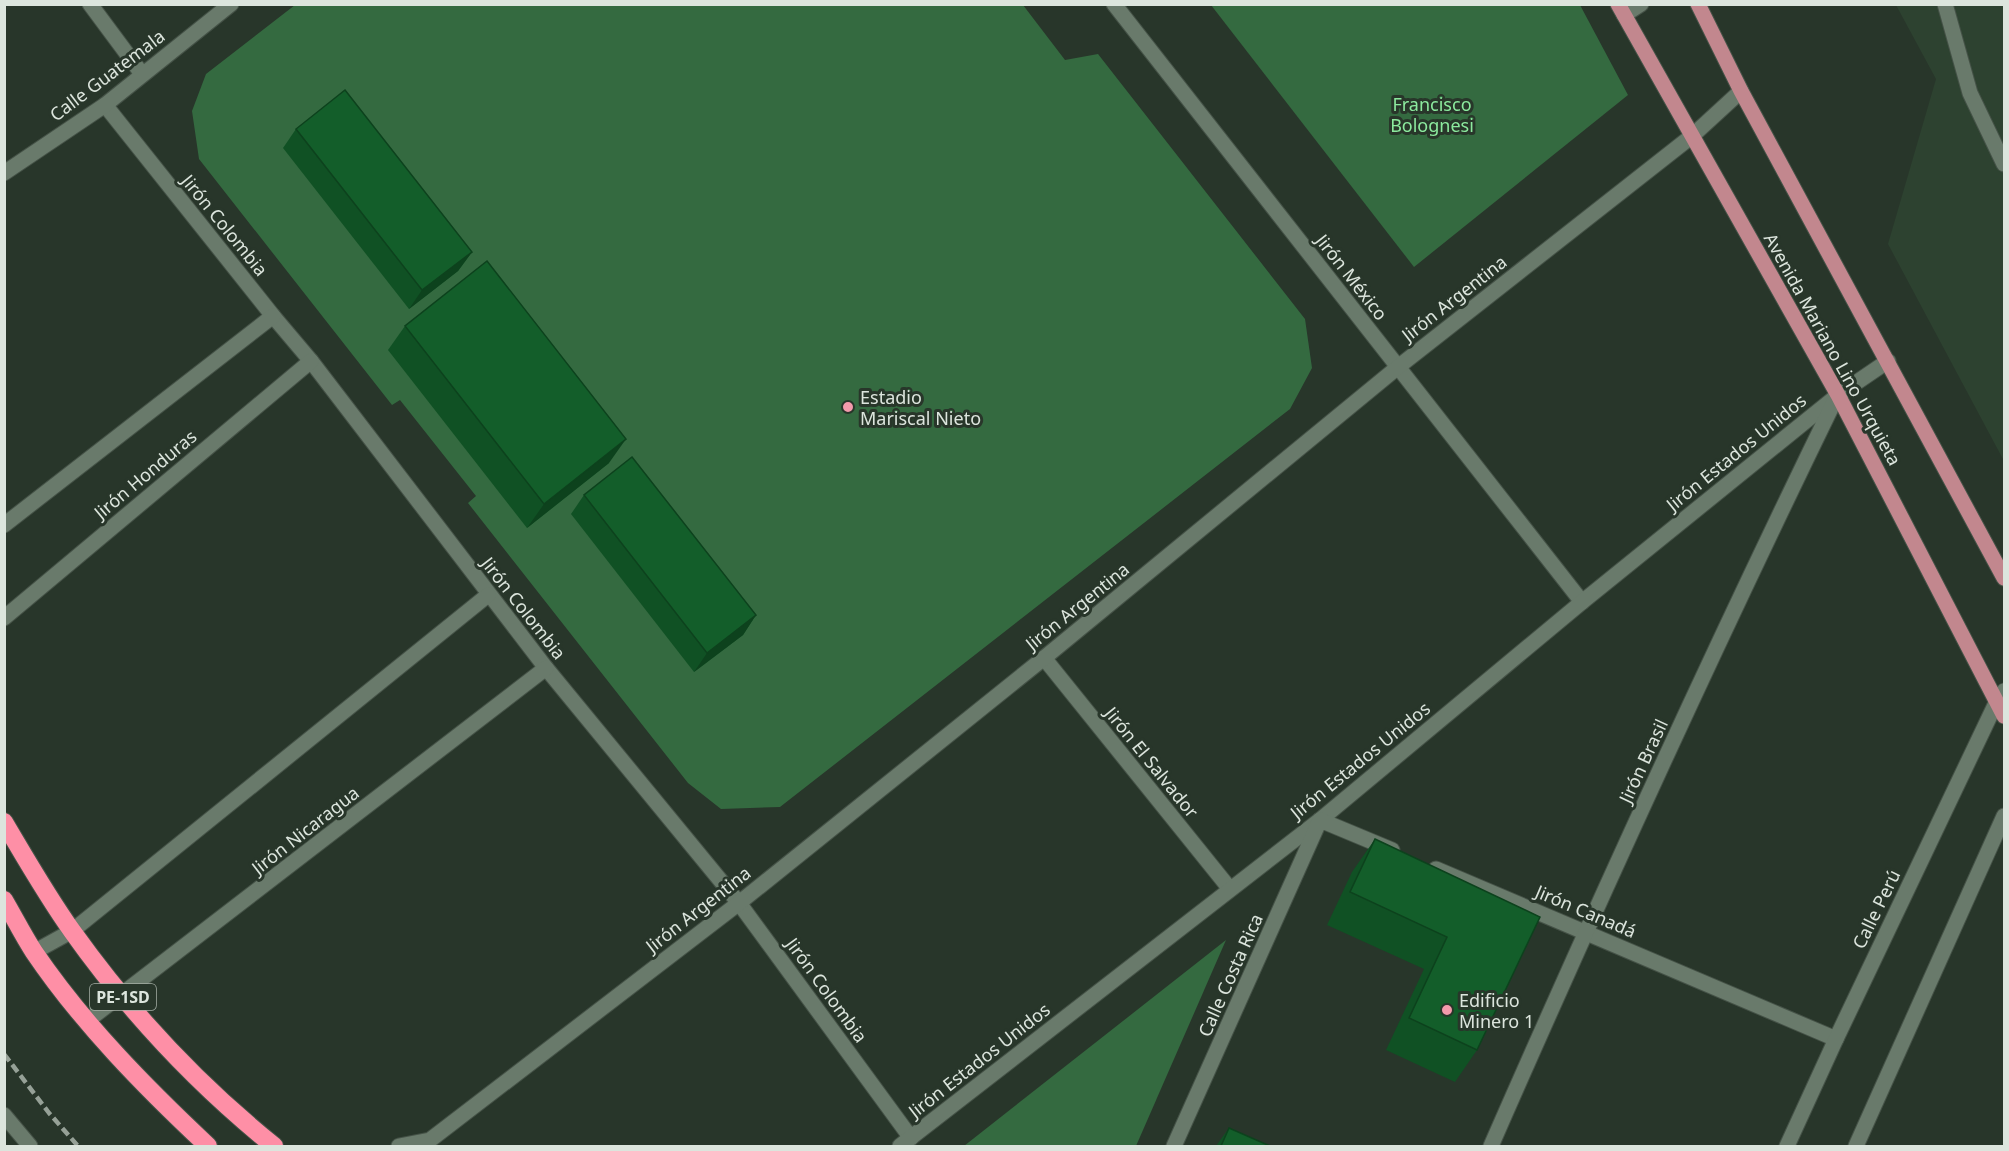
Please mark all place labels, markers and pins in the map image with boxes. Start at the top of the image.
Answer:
place label: Estadio Mariscal Nieto [860,385,981,430]
marker: Estadio Mariscal Nieto [841,400,855,414]
place label: Edificio Minero 1 [1459,988,1534,1033]
marker: Edificio Minero 1 [1440,1003,1454,1017]

